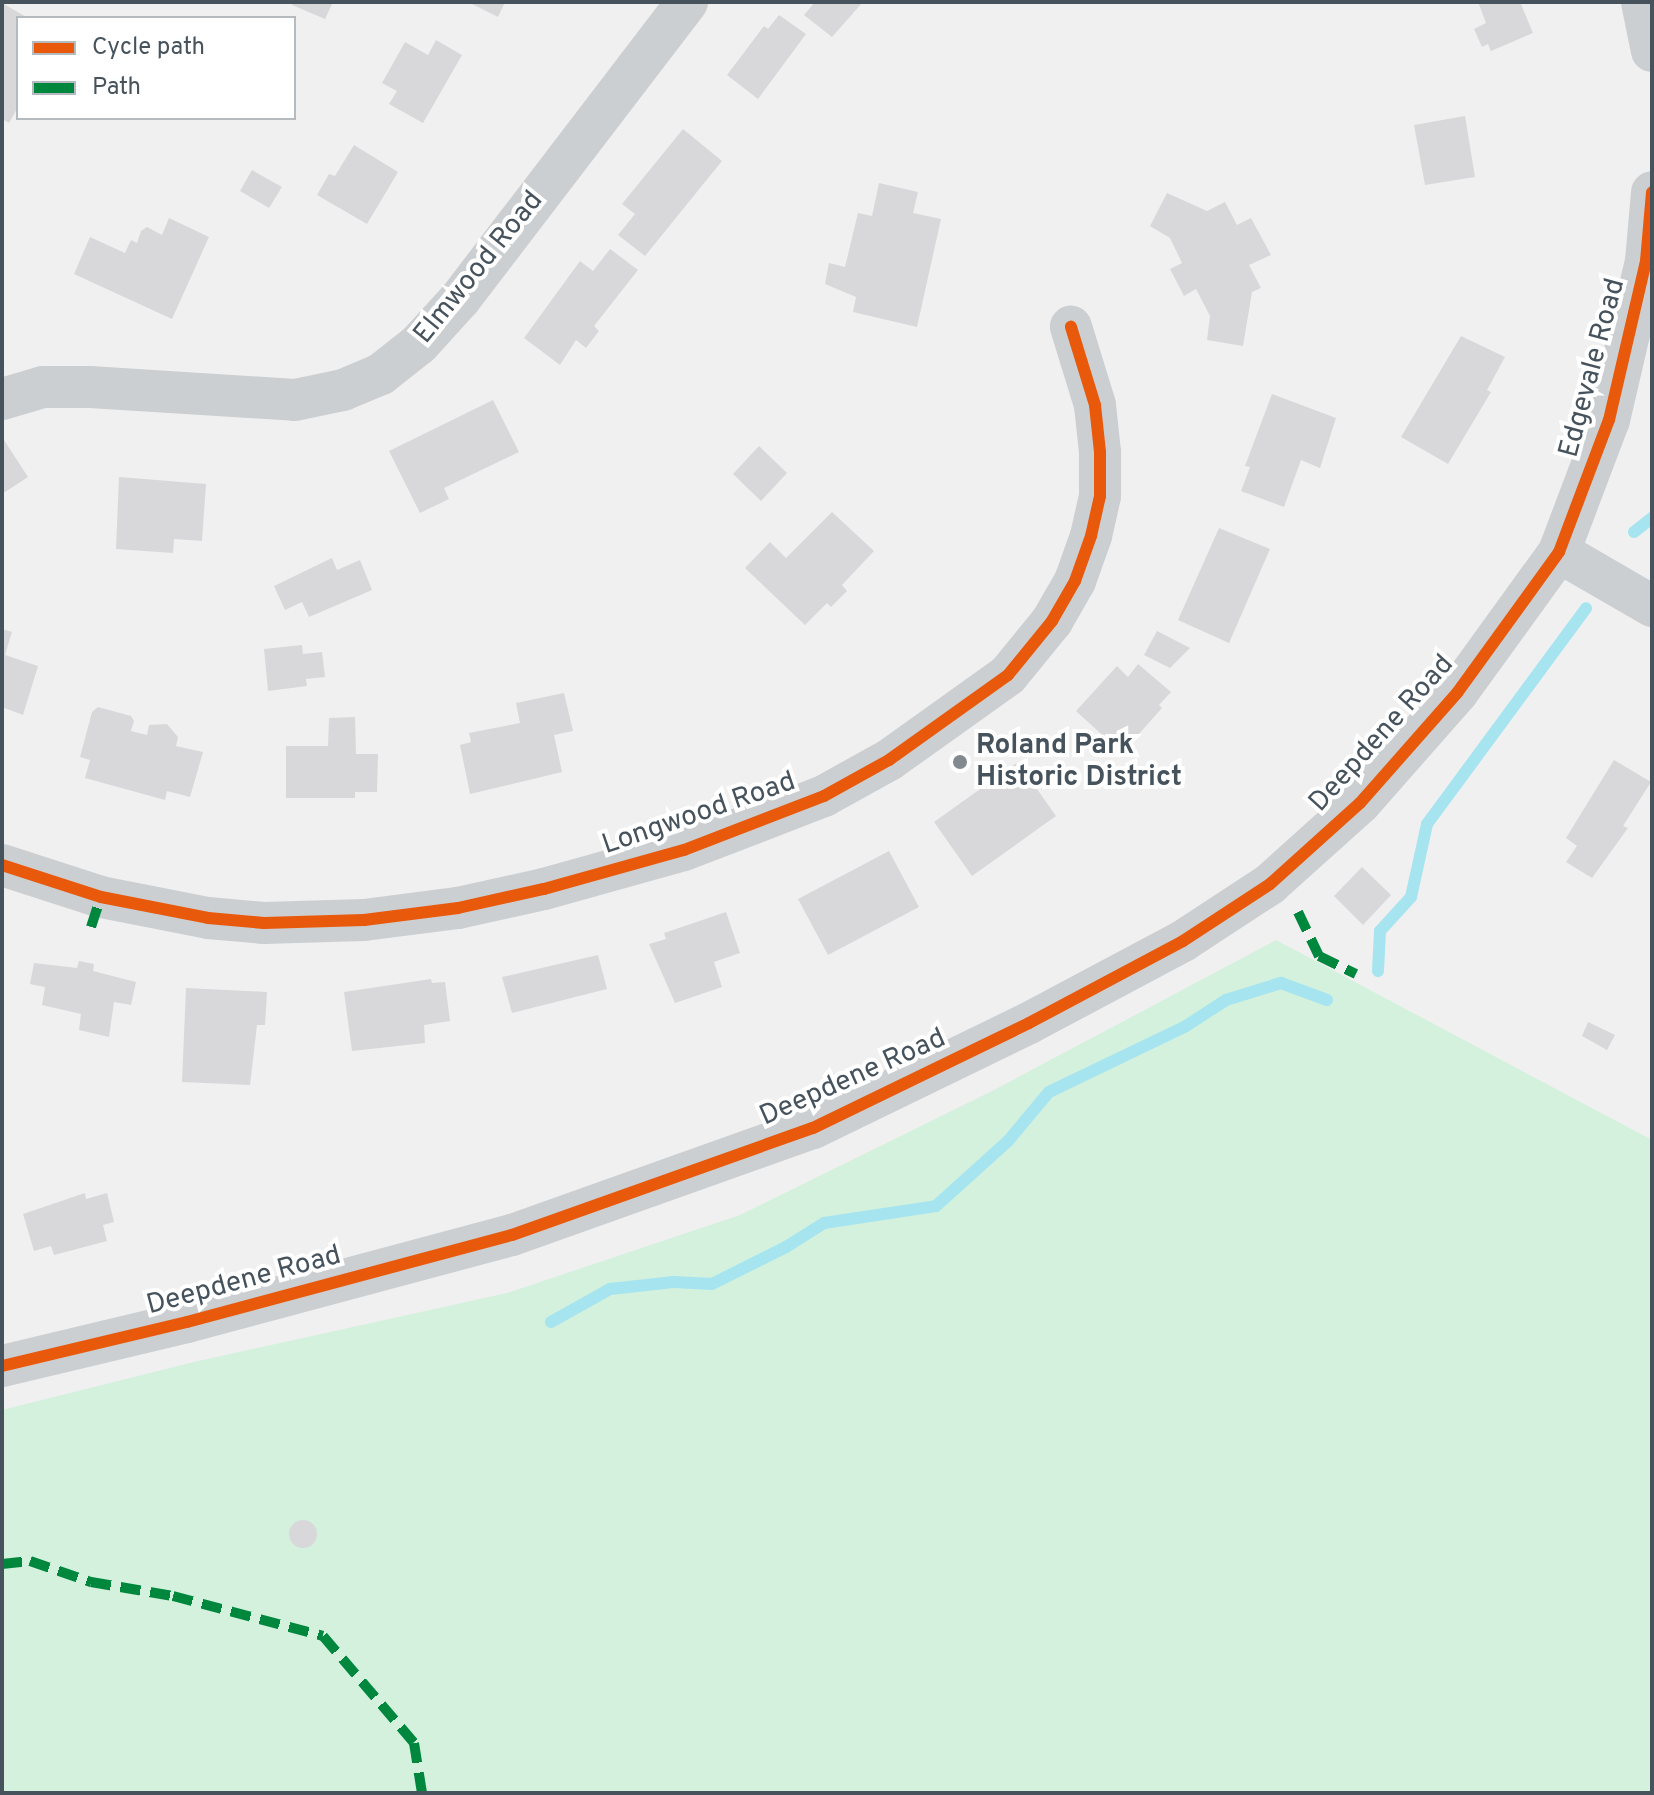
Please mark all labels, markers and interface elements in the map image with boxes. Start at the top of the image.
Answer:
legend [16,16,296,120]
text: Cycle path [92,33,205,63]
text: Path [92,73,141,103]
street label: Elmwood Road [407,185,551,351]
street label: Edgevale Road [1553,275,1633,461]
street label: Deepdene Road [1303,649,1461,819]
place label: Roland Park Historic District [976,729,1182,795]
marker: Roland Park Historic District [951,753,969,771]
street label: Longwood Road [598,765,800,863]
street label: Deepdene Road [755,1022,951,1134]
street label: Deepdene Road [143,1239,345,1323]

